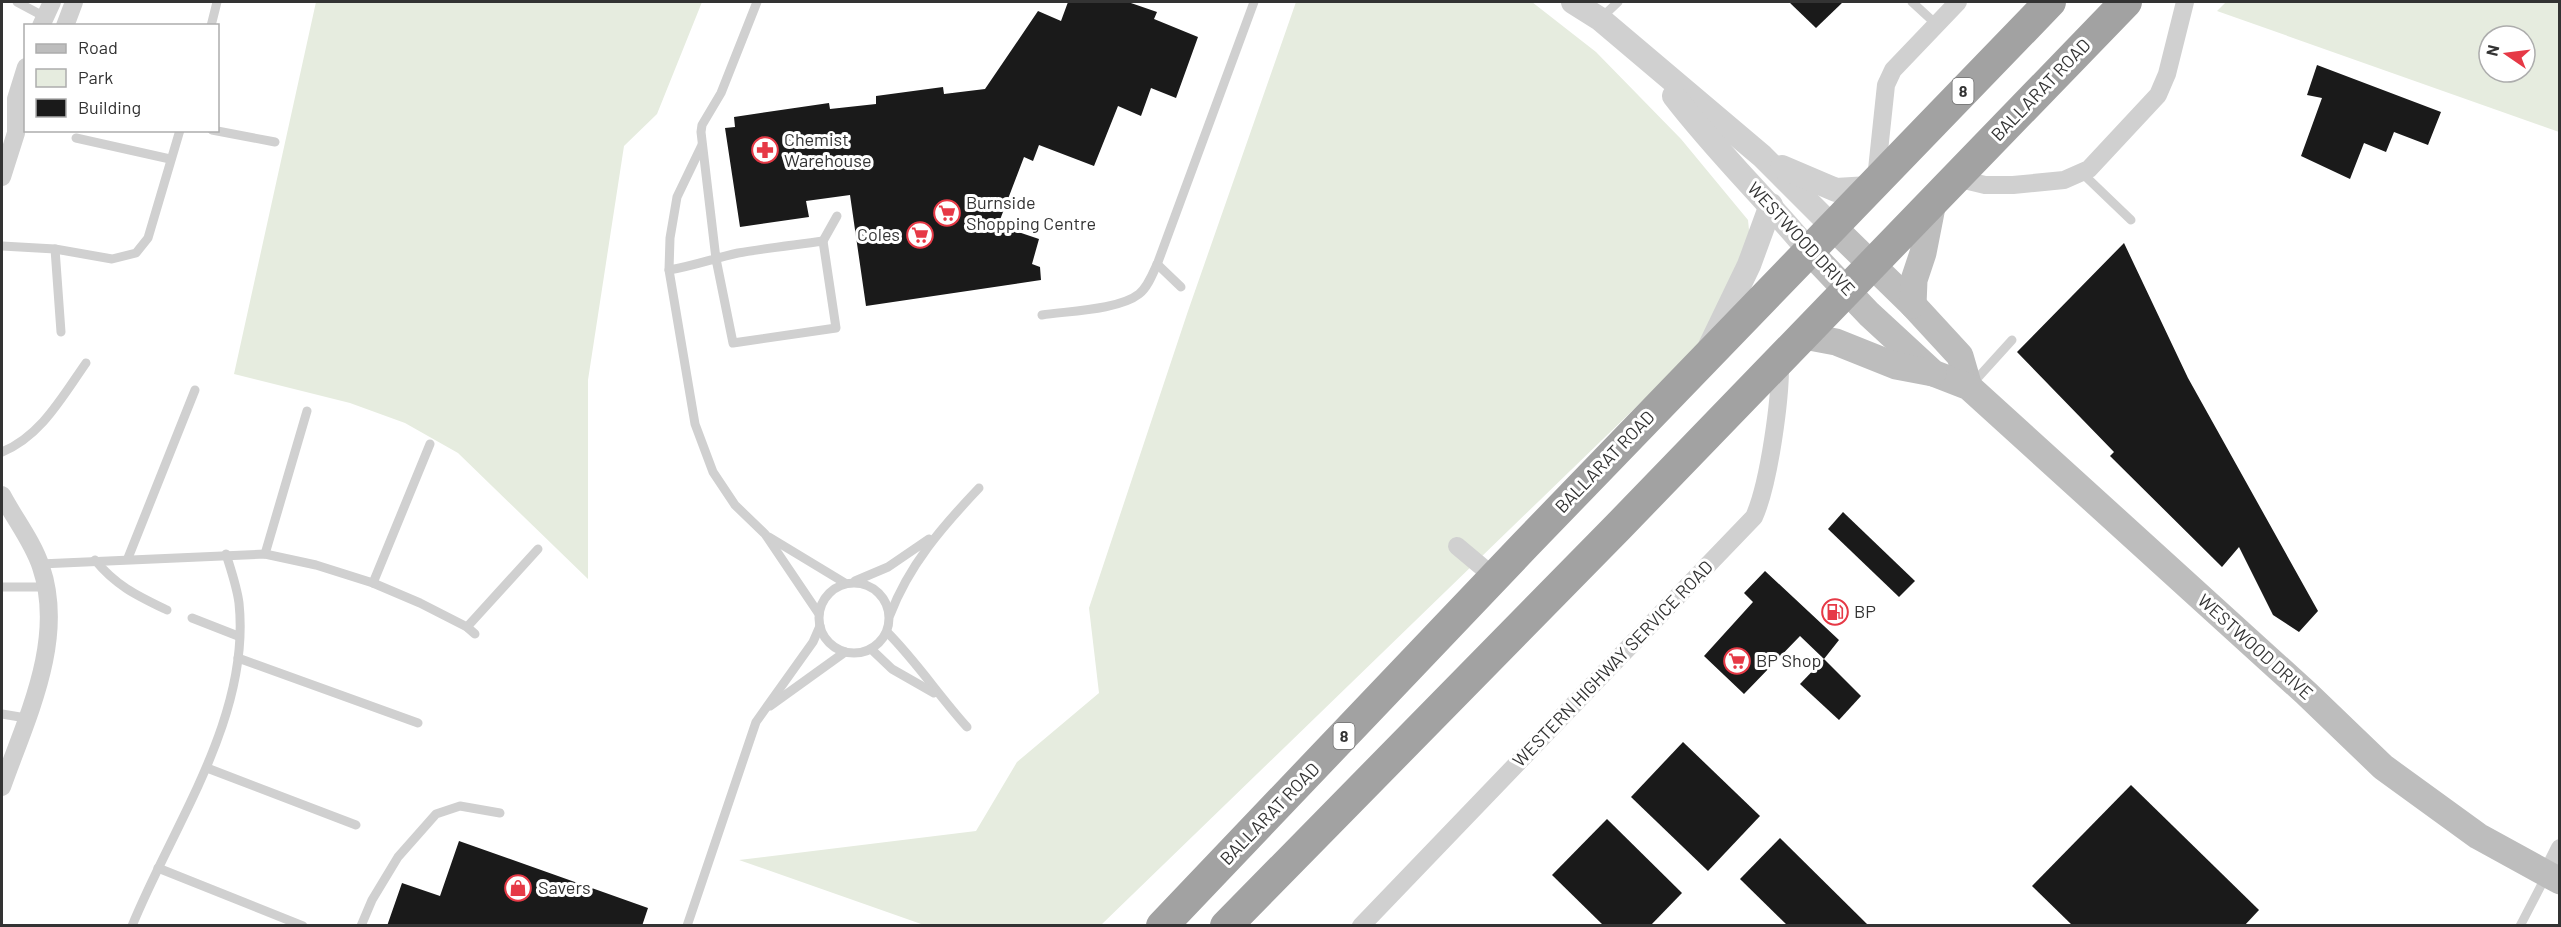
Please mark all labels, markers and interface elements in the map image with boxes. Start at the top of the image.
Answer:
legend [24,24,219,132]
north arrow [2477,24,2537,84]
street label: BALLARAT ROAD [1986,34,2095,145]
text: Road [78,36,118,58]
text: N [2481,43,2502,58]
text: Park [78,66,113,88]
road number: 8 [1952,78,1974,104]
text: Building [78,96,141,118]
place label: Chemist Warehouse [784,128,871,171]
pharmacy icon: Chemist Warehouse [750,135,780,165]
street label: WESTWOOD DRIVE [1743,177,1860,300]
place label: Burnside Shopping Centre [966,191,1096,234]
supermarket icon: Burnside Shopping Centre [932,198,962,228]
supermarket icon: Coles [905,220,935,250]
place label: Coles [857,223,900,245]
street label: BALLARAT ROAD [1550,406,1659,517]
street label: WESTERN HIGHWAY SERVICE ROAD [1508,556,1717,771]
street label: WESTWOOD DRIVE [2194,589,2318,704]
fuel station icon: BP [1820,597,1850,627]
place label: BP [1854,600,1876,622]
supermarket icon: BP Shop [1722,646,1752,676]
place label: BP Shop [1756,649,1821,671]
road number: 8 [1334,723,1354,749]
street label: BALLARAT ROAD [1215,758,1324,869]
shop icon: Savers [503,873,533,903]
place label: Savers [538,876,591,898]

